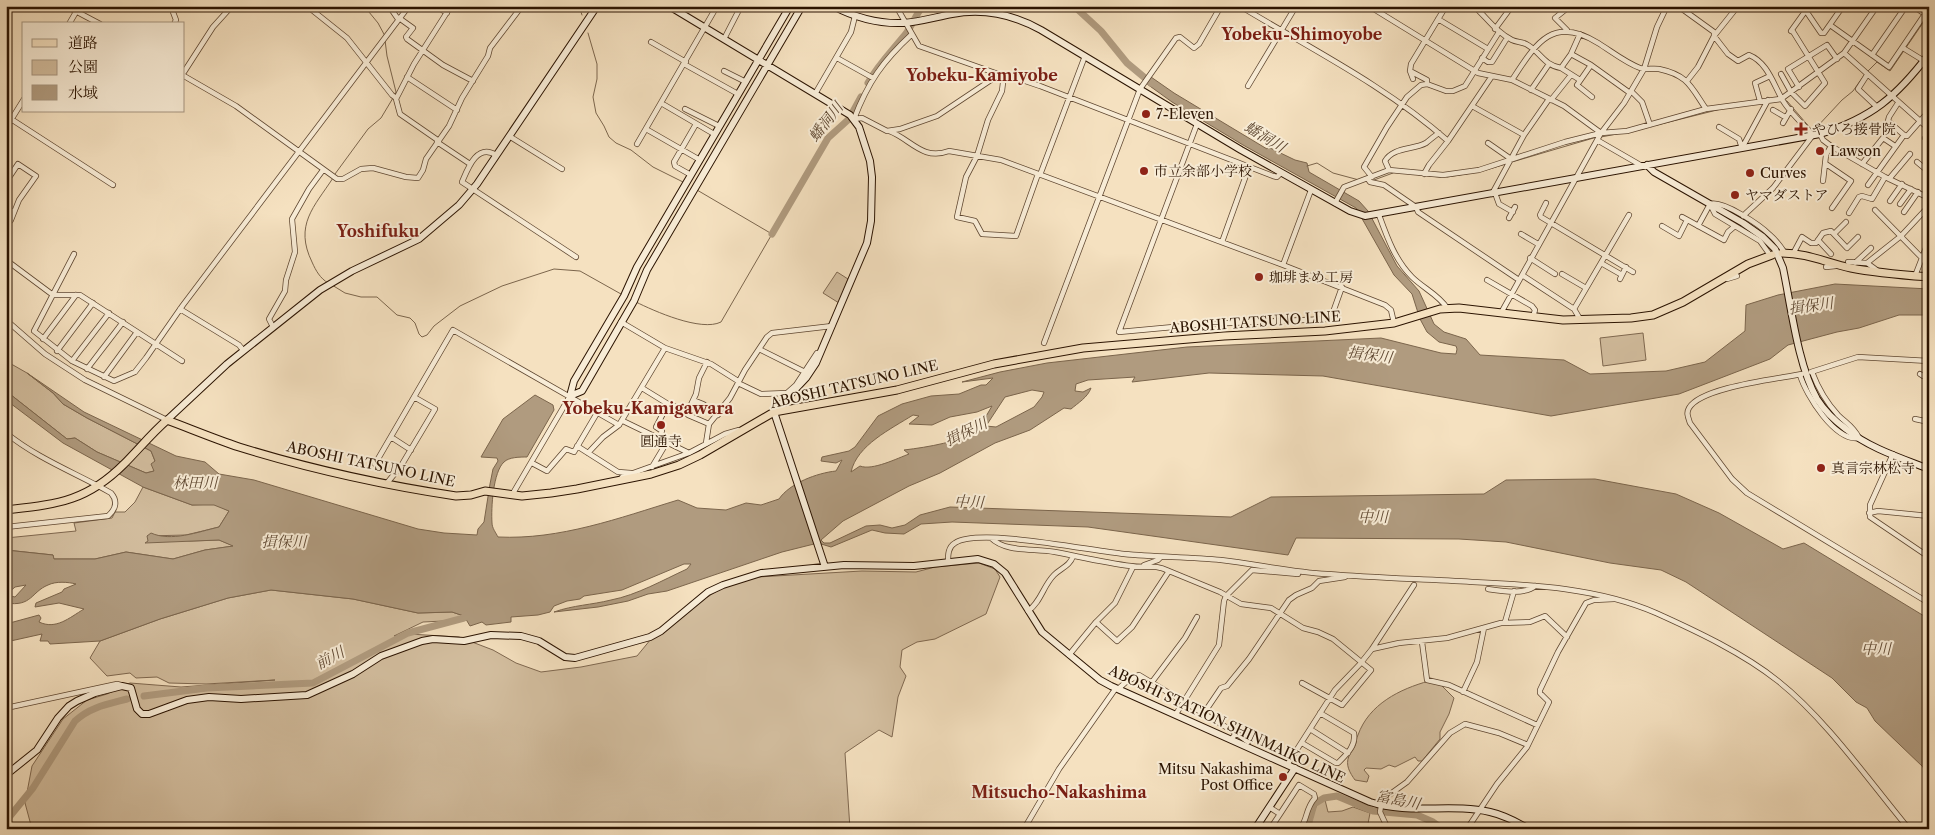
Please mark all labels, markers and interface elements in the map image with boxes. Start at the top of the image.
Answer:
legend [22,22,185,112]
district label: Yobeku-Shimoyobe [1221,24,1383,44]
text: 道路 [68,33,98,52]
text: 公園 [68,57,98,76]
district label: Yobeku-Kamiyobe [905,65,1058,85]
text: 水域 [68,83,98,102]
water label: 蟠洞川 [804,97,848,145]
place label: 7-Eleven [1156,105,1214,123]
marker: 7-Eleven [1140,108,1152,120]
water label: 蟠洞川 [1241,117,1291,157]
place label: やひろ接骨院 [1812,120,1896,138]
marker: やひろ接骨院 [1794,122,1808,136]
place label: Lawson [1830,142,1881,160]
marker: Lawson [1814,145,1826,157]
place label: 市立余部小学校 [1154,162,1252,180]
place label: Curves [1760,164,1806,182]
marker: 市立余部小学校 [1138,165,1150,177]
marker: Curves [1744,167,1756,179]
place label: ヤマダストア [1745,186,1829,204]
marker: ヤマダストア [1729,189,1741,201]
district label: Yoshifuku [336,221,420,241]
place label: 珈琲まめ工房 [1269,268,1353,286]
marker: 珈琲まめ工房 [1253,271,1265,283]
water label: 揖保川 [1787,293,1837,318]
street label: ABOSHI TATSUNO LINE [1168,307,1341,337]
water label: 揖保川 [1347,342,1396,367]
street label: ABOSHI TATSUNO LINE [767,356,940,412]
district label: Yobeku-Kamigawara [561,398,734,418]
water label: 揖保川 [941,412,992,450]
marker: 圓通寺 [655,419,667,431]
place label: 圓通寺 [640,432,682,450]
street label: ABOSHI TATSUNO LINE [284,437,457,491]
place label: 真言宗林松寺 [1831,459,1915,477]
marker: 真言宗林松寺 [1815,462,1827,474]
water label: 林田川 [172,473,219,492]
water label: 中川 [954,491,986,512]
water label: 中川 [1358,507,1390,526]
water label: 揖保川 [261,532,308,551]
water label: 中川 [1861,639,1893,658]
water label: 前川 [312,641,349,673]
street label: ABOSHI STATION SHINMAIKO LINE [1105,661,1348,787]
place label: Mitsu Nakashima Post Office [1158,760,1274,794]
marker: Mitsu Nakashima Post Office [1277,771,1289,783]
district label: Mitsucho-Nakashima [971,782,1148,802]
water label: 富島川 [1374,786,1424,814]

